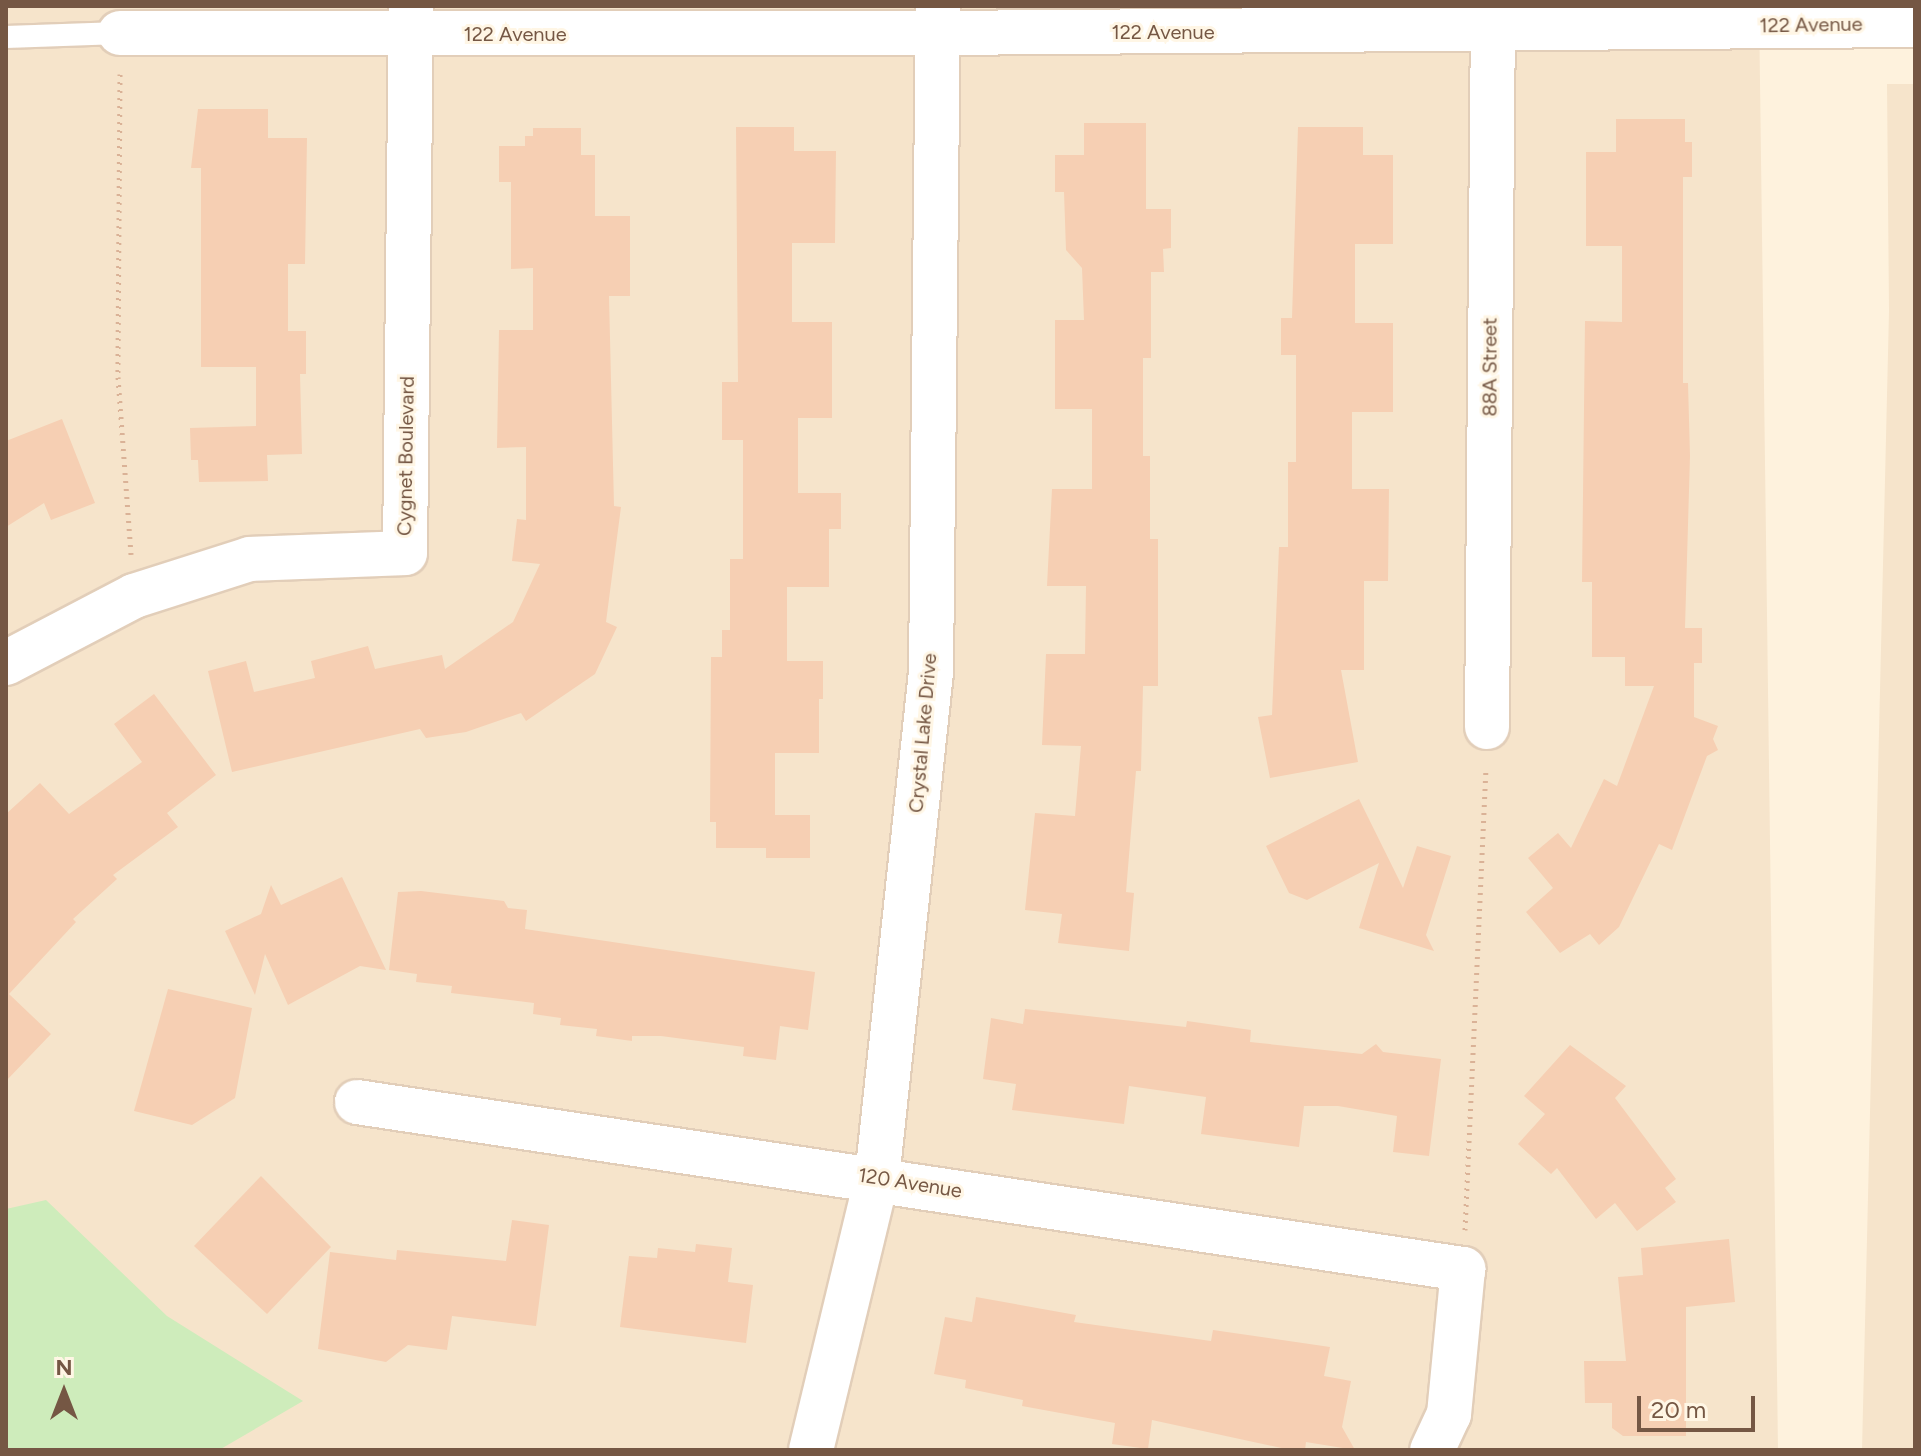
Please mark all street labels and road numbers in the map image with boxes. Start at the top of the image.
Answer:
street label: 122 Avenue [1759,12,1863,38]
street label: 122 Avenue [1111,20,1215,44]
street label: 122 Avenue [463,22,567,46]
street label: 88A Street [1478,317,1502,417]
street label: Cygnet Boulevard [393,376,419,536]
street label: Crystal Lake Drive [904,652,942,814]
street label: 120 Avenue [856,1163,964,1203]

